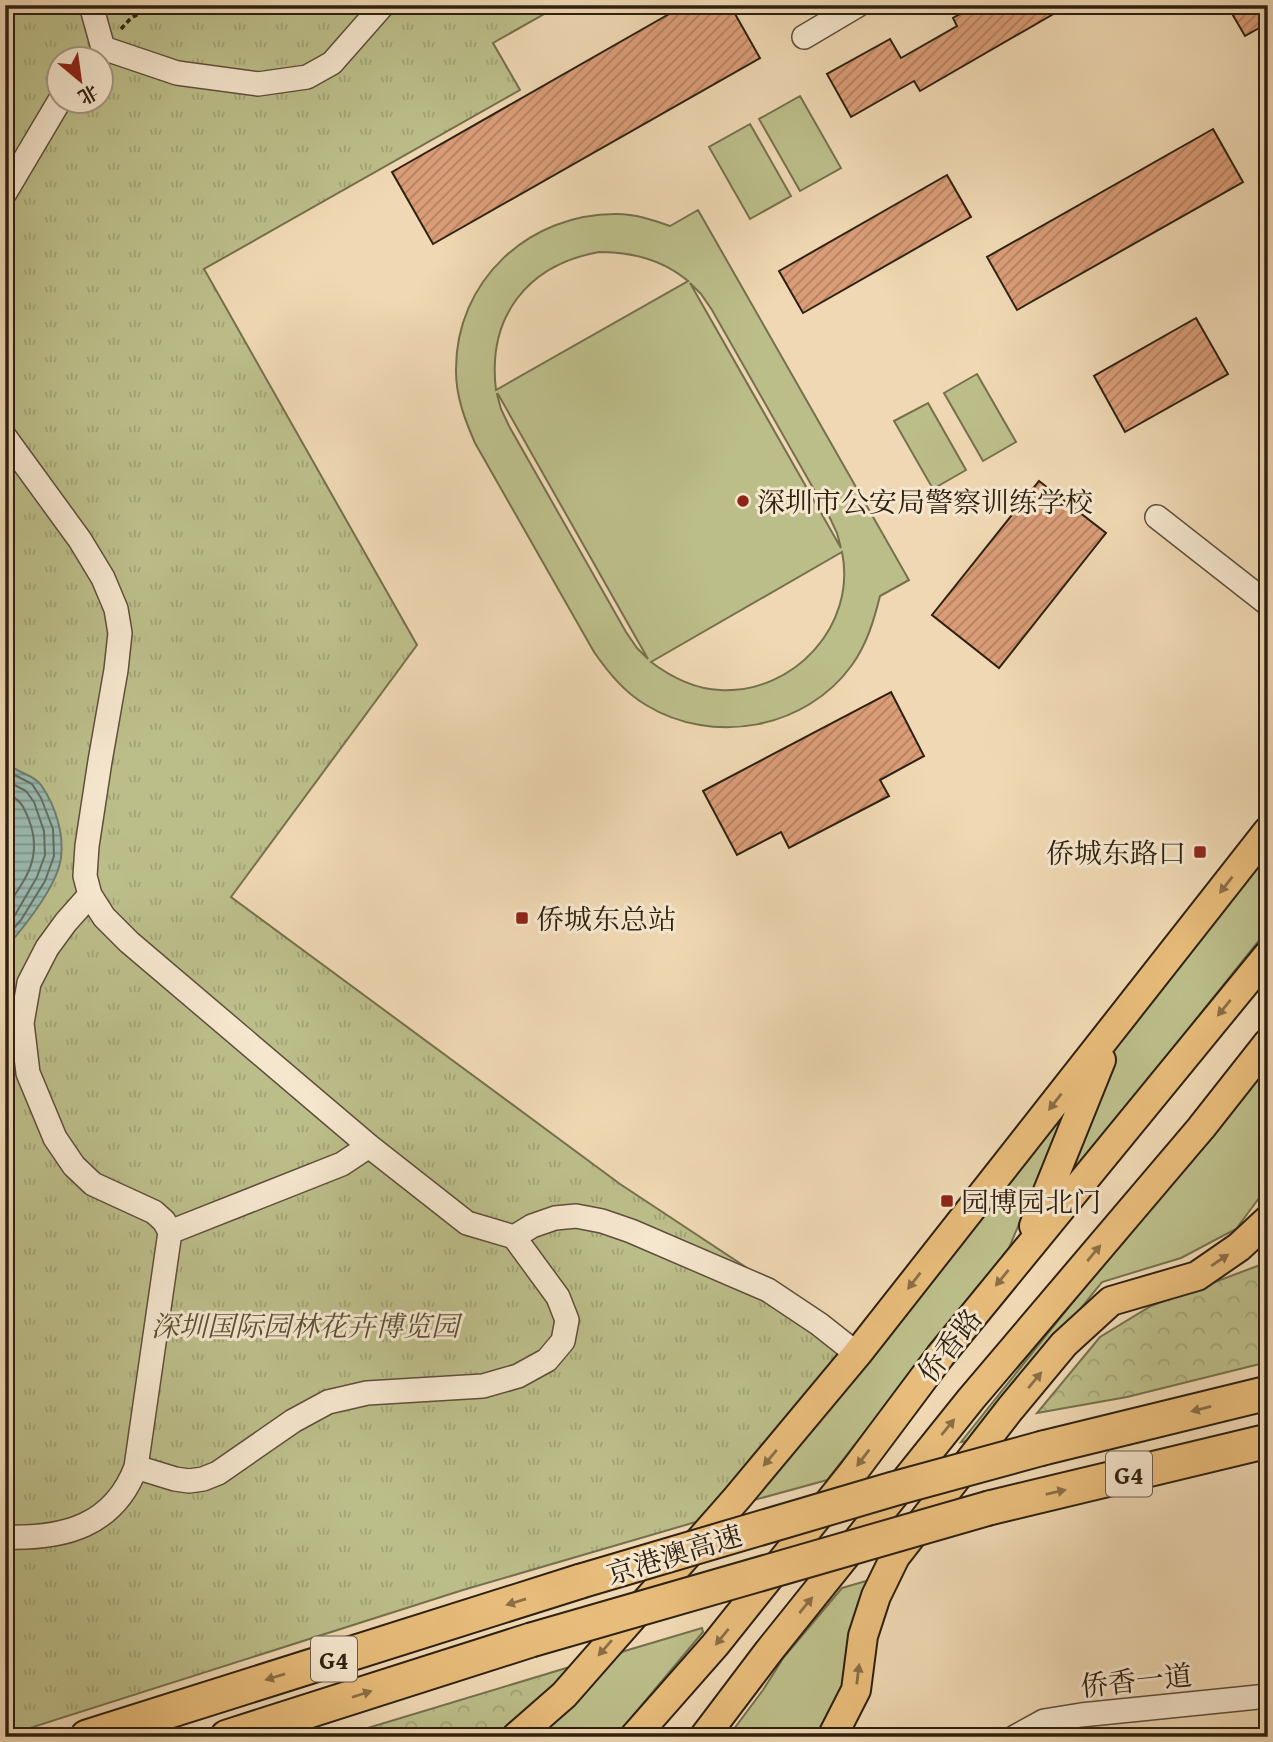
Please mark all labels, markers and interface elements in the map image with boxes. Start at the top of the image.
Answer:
north arrow [46,46,116,116]
text: 北 [73,78,103,112]
place label: 深圳市公安局警察训练学校 [757,481,1093,522]
marker: 深圳市公安局警察训练学校 [735,493,751,509]
place label: 侨城东路口 [1046,832,1186,873]
marker: 侨城东路口 [1192,844,1208,860]
one-way arrow [1218,875,1233,893]
place label: 侨城东总站 [536,898,676,939]
marker: 侨城东总站 [514,910,530,926]
one-way arrow [1217,998,1232,1016]
one-way arrow [1048,1093,1063,1111]
place label: 园博园北门 [961,1181,1101,1222]
marker: 园博园北门 [939,1193,955,1209]
one-way arrow [1086,1245,1101,1262]
one-way arrow [1211,1254,1230,1267]
one-way arrow [995,1269,1010,1287]
one-way arrow [907,1273,922,1290]
street label: 侨香路 [907,1299,991,1391]
park label: 深圳国际园林花卉博览园 [151,1305,463,1346]
one-way arrow [1027,1371,1042,1388]
one-way arrow [1190,1404,1212,1415]
one-way arrow [940,1419,955,1437]
one-way arrow [763,1449,778,1466]
one-way arrow [856,1449,871,1467]
road number: G4 [1106,1452,1152,1497]
one-way arrow [1045,1486,1067,1497]
street label: 京港澳高速 [601,1514,747,1594]
one-way arrow [505,1597,526,1607]
one-way arrow [798,1597,813,1615]
one-way arrow [715,1628,730,1645]
road number: G4 [311,1636,357,1682]
one-way arrow [597,1639,613,1657]
street label: 侨香一道 [1078,1654,1194,1706]
one-way arrow [853,1663,864,1685]
one-way arrow [265,1673,286,1683]
one-way arrow [352,1688,373,1699]

